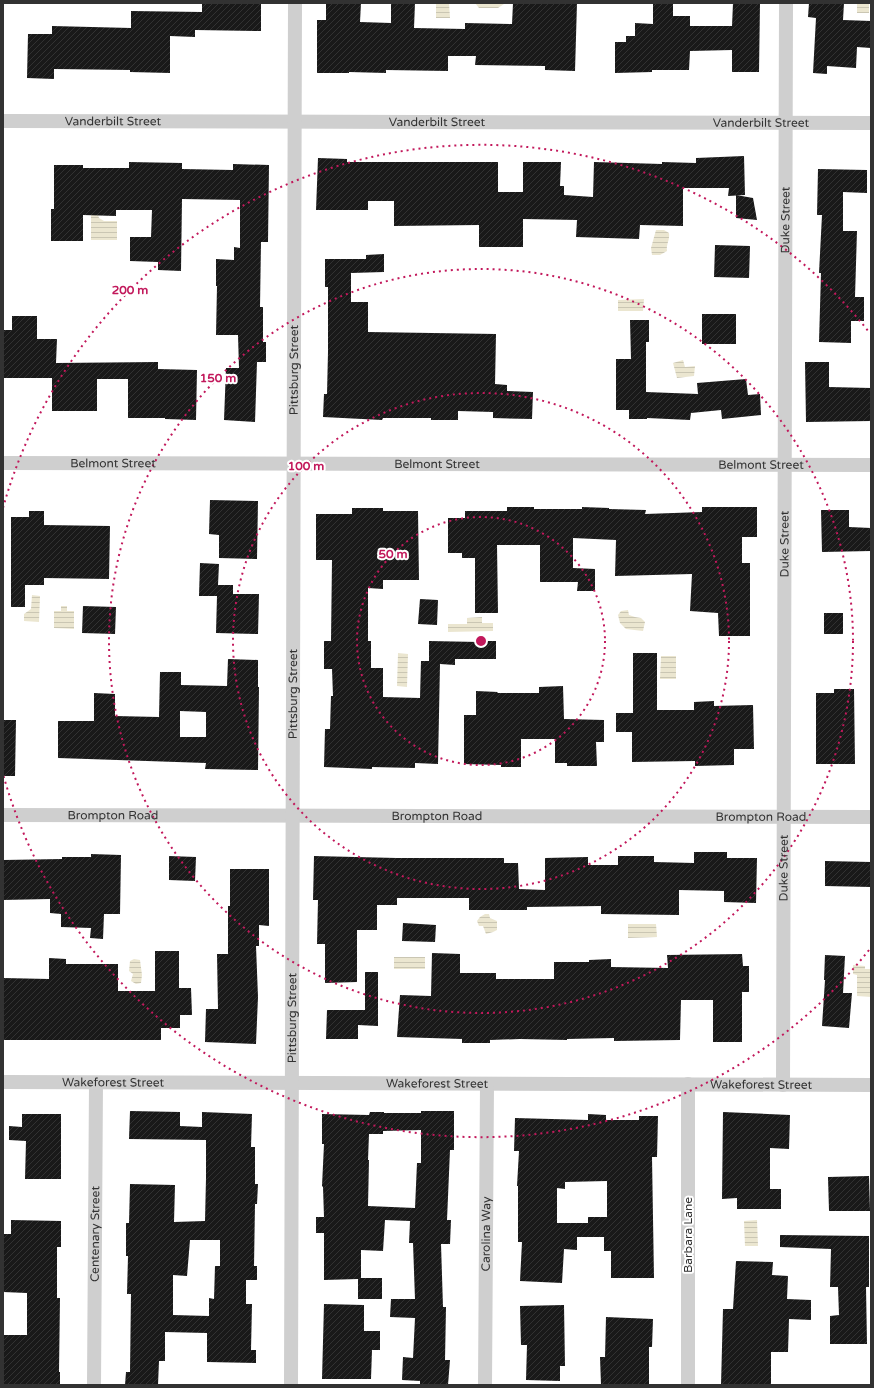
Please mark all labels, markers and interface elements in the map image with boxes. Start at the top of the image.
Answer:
street label: Vanderbilt Street [65,114,162,128]
street label: Vanderbilt Street [389,115,486,129]
street label: Vanderbilt Street [713,116,810,130]
street label: Duke Street [778,186,792,253]
text: 200 m [112,283,148,297]
street label: Pittsburg Street [287,324,301,415]
text: 150 m [200,371,236,385]
street label: Belmont Street [70,456,156,470]
street label: Belmont Street [394,457,480,471]
street label: Belmont Street [718,458,804,472]
text: 100 m [288,459,324,473]
street label: Duke Street [777,510,792,577]
text: 50 m [378,547,408,561]
centre of rings [474,634,488,648]
street label: Pittsburg Street [286,648,300,739]
street label: Brompton Road [68,808,158,822]
street label: Brompton Road [392,809,482,823]
street label: Brompton Road [716,810,806,824]
street label: Duke Street [777,834,791,901]
street label: Pittsburg Street [285,972,299,1063]
street label: Wakeforest Street [62,1075,165,1090]
street label: Wakeforest Street [386,1076,489,1091]
street label: Wakeforest Street [710,1077,813,1092]
street label: Centenary Street [88,1186,102,1282]
street label: Carolina Way [479,1196,493,1271]
street label: Barbara Lane [681,1197,695,1273]

